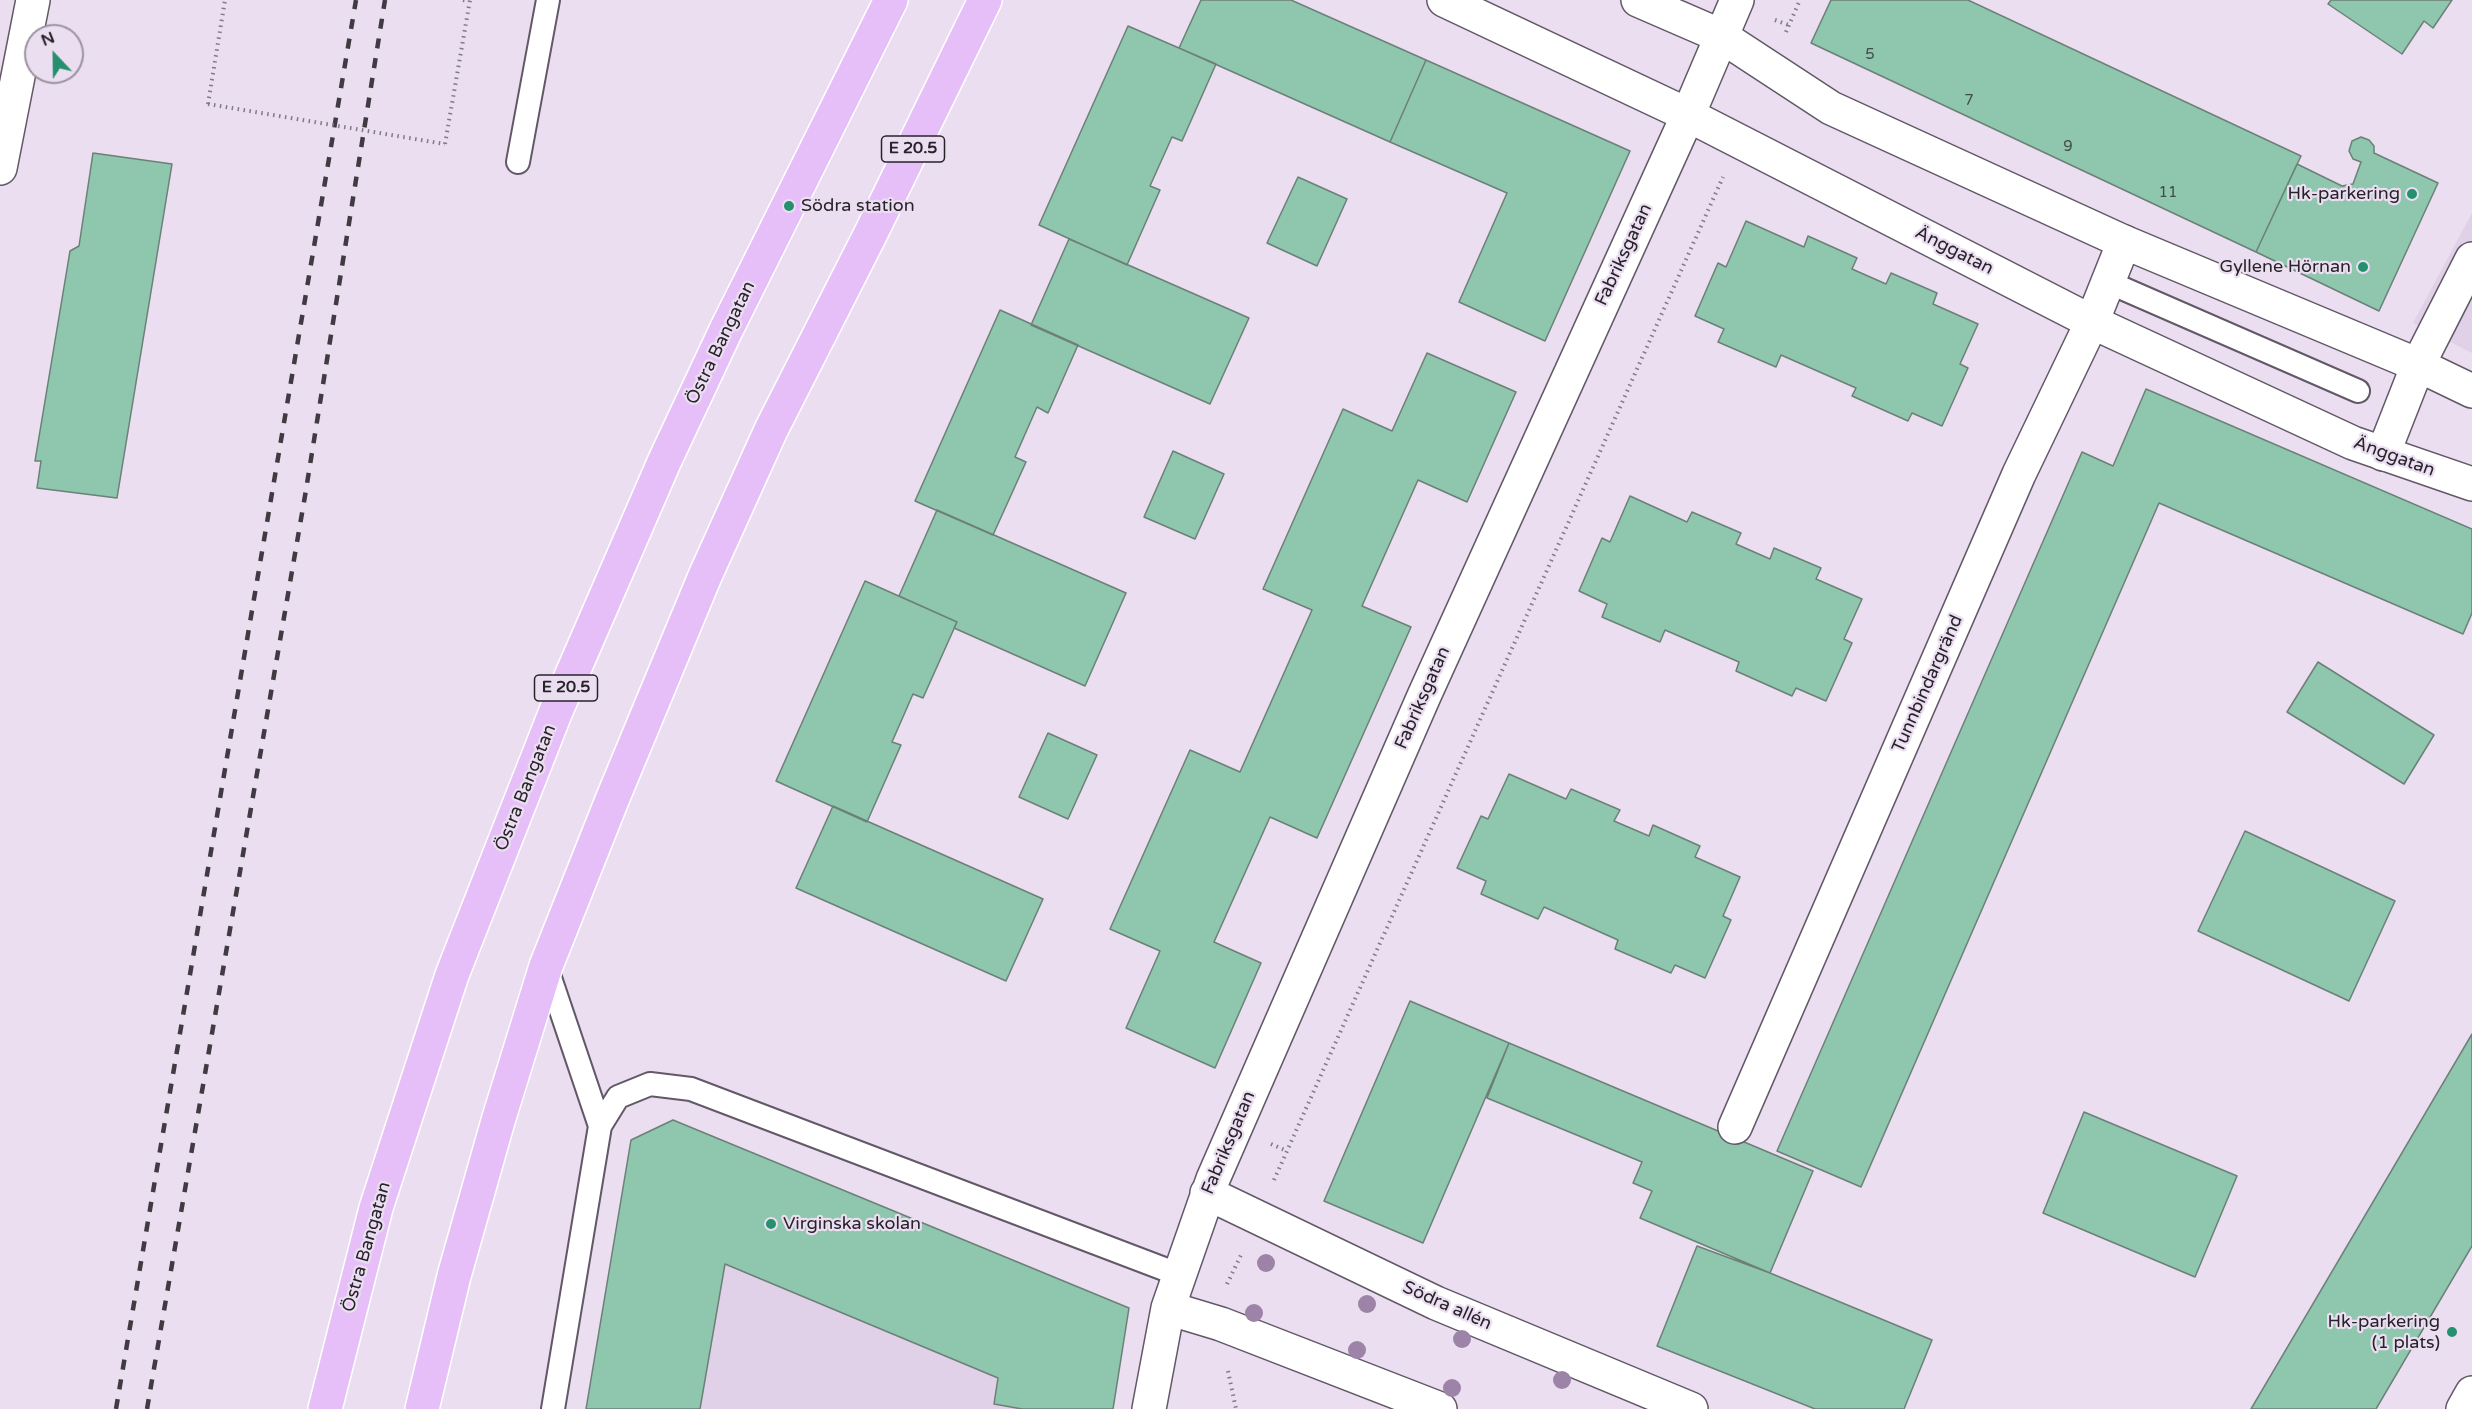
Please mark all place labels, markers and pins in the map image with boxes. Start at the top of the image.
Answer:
place label: Hk-parkering [2288,183,2400,205]
marker: Hk-parkering [2405,187,2419,201]
place label: Södra station [801,195,915,217]
marker: Södra station [782,199,796,213]
place label: Gyllene Hörnan [2220,256,2351,278]
marker: Gyllene Hörnan [2356,260,2370,274]
place label: Virginska skolan [783,1213,921,1235]
marker: Virginska skolan [764,1217,778,1231]
place label: Hk-parkering (1 plats) [2328,1311,2440,1354]
marker: Hk-parkering (1 plats) [2445,1325,2459,1339]

